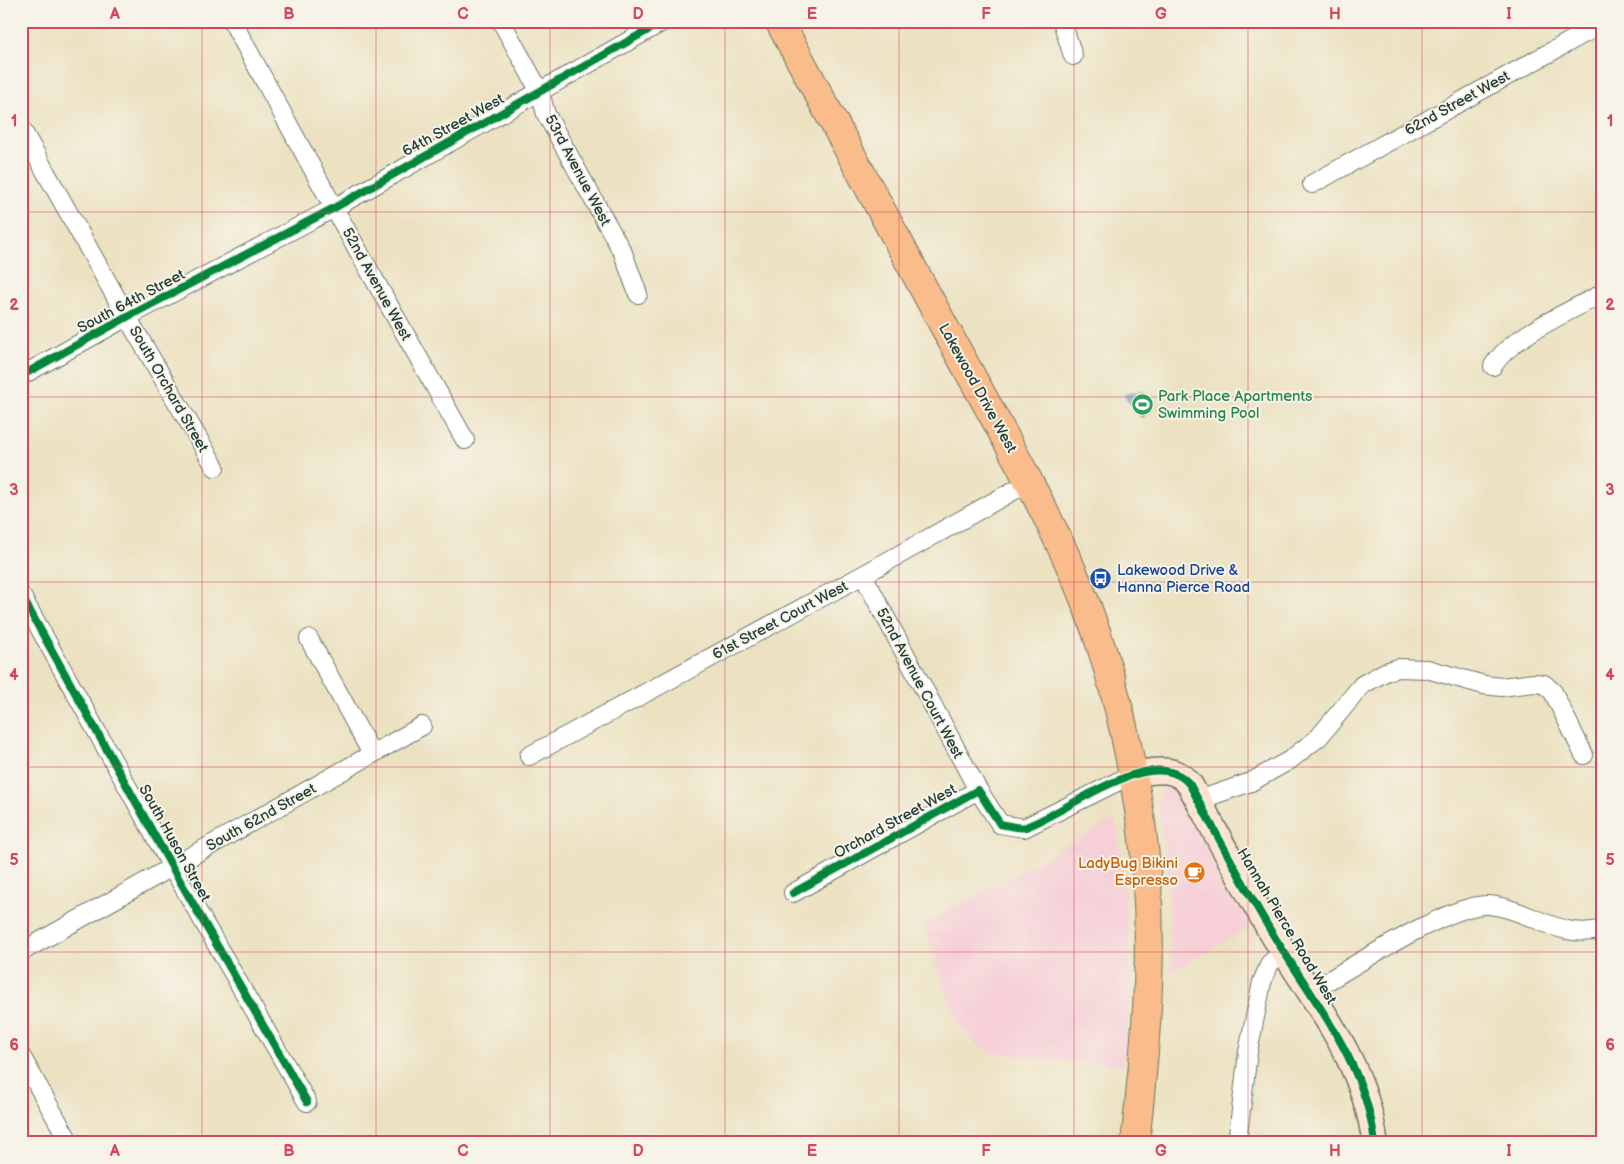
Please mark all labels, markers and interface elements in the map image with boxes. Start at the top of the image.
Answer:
text: A [109,5,120,24]
text: B [283,5,295,24]
text: C [457,5,469,24]
text: D [632,5,644,24]
text: E [807,5,817,24]
text: F [981,5,991,24]
text: G [1155,5,1167,24]
text: H [1329,5,1341,24]
text: I [1506,5,1512,24]
street label: 62nd Street West [1401,67,1513,140]
street label: 64th Street West [399,89,508,161]
street label: 53rd Avenue West [540,111,615,229]
text: 1 [11,112,17,131]
text: 1 [1607,112,1613,131]
street label: 52nd Avenue West [338,224,416,344]
street label: South 64th Street [74,265,189,338]
text: 2 [9,296,19,315]
text: 2 [1605,296,1615,315]
street label: Lakewood Drive West [934,320,1021,456]
street label: South Orchard Street [125,323,213,456]
place label: Park Place Apartments Swimming Pool [1158,387,1313,423]
sports icon: Park Place Apartments Swimming Pool [1130,393,1154,417]
text: 3 [9,481,19,500]
text: 3 [1605,481,1615,500]
place label: Lakewood Drive & Hanna Pierce Road [1117,561,1250,597]
bus stop icon: Lakewood Drive & Hanna Pierce Road [1089,567,1113,591]
street label: 61st Street Court West [709,576,852,664]
street label: 52nd Avenue Court West [872,605,968,762]
text: 4 [9,666,19,685]
text: 4 [1605,666,1615,685]
street label: South 62nd Street [203,779,320,856]
street label: Orchard Street West [831,780,960,863]
street label: South Huson Street [134,781,215,906]
street label: Hannah Pierce Road West [1232,845,1341,1008]
text: 5 [9,851,19,870]
text: 5 [1605,851,1615,870]
place label: LadyBug Bikini Espresso [1078,854,1178,890]
cafe icon: LadyBug Bikini Espresso [1182,860,1206,884]
text: 6 [9,1036,19,1055]
text: 6 [1605,1036,1615,1055]
text: A [109,1142,120,1161]
text: B [283,1142,295,1161]
text: C [457,1142,469,1161]
text: D [632,1142,644,1161]
text: E [807,1142,817,1161]
text: F [981,1142,991,1161]
text: G [1155,1142,1167,1161]
text: H [1329,1142,1341,1161]
text: I [1506,1142,1512,1161]

